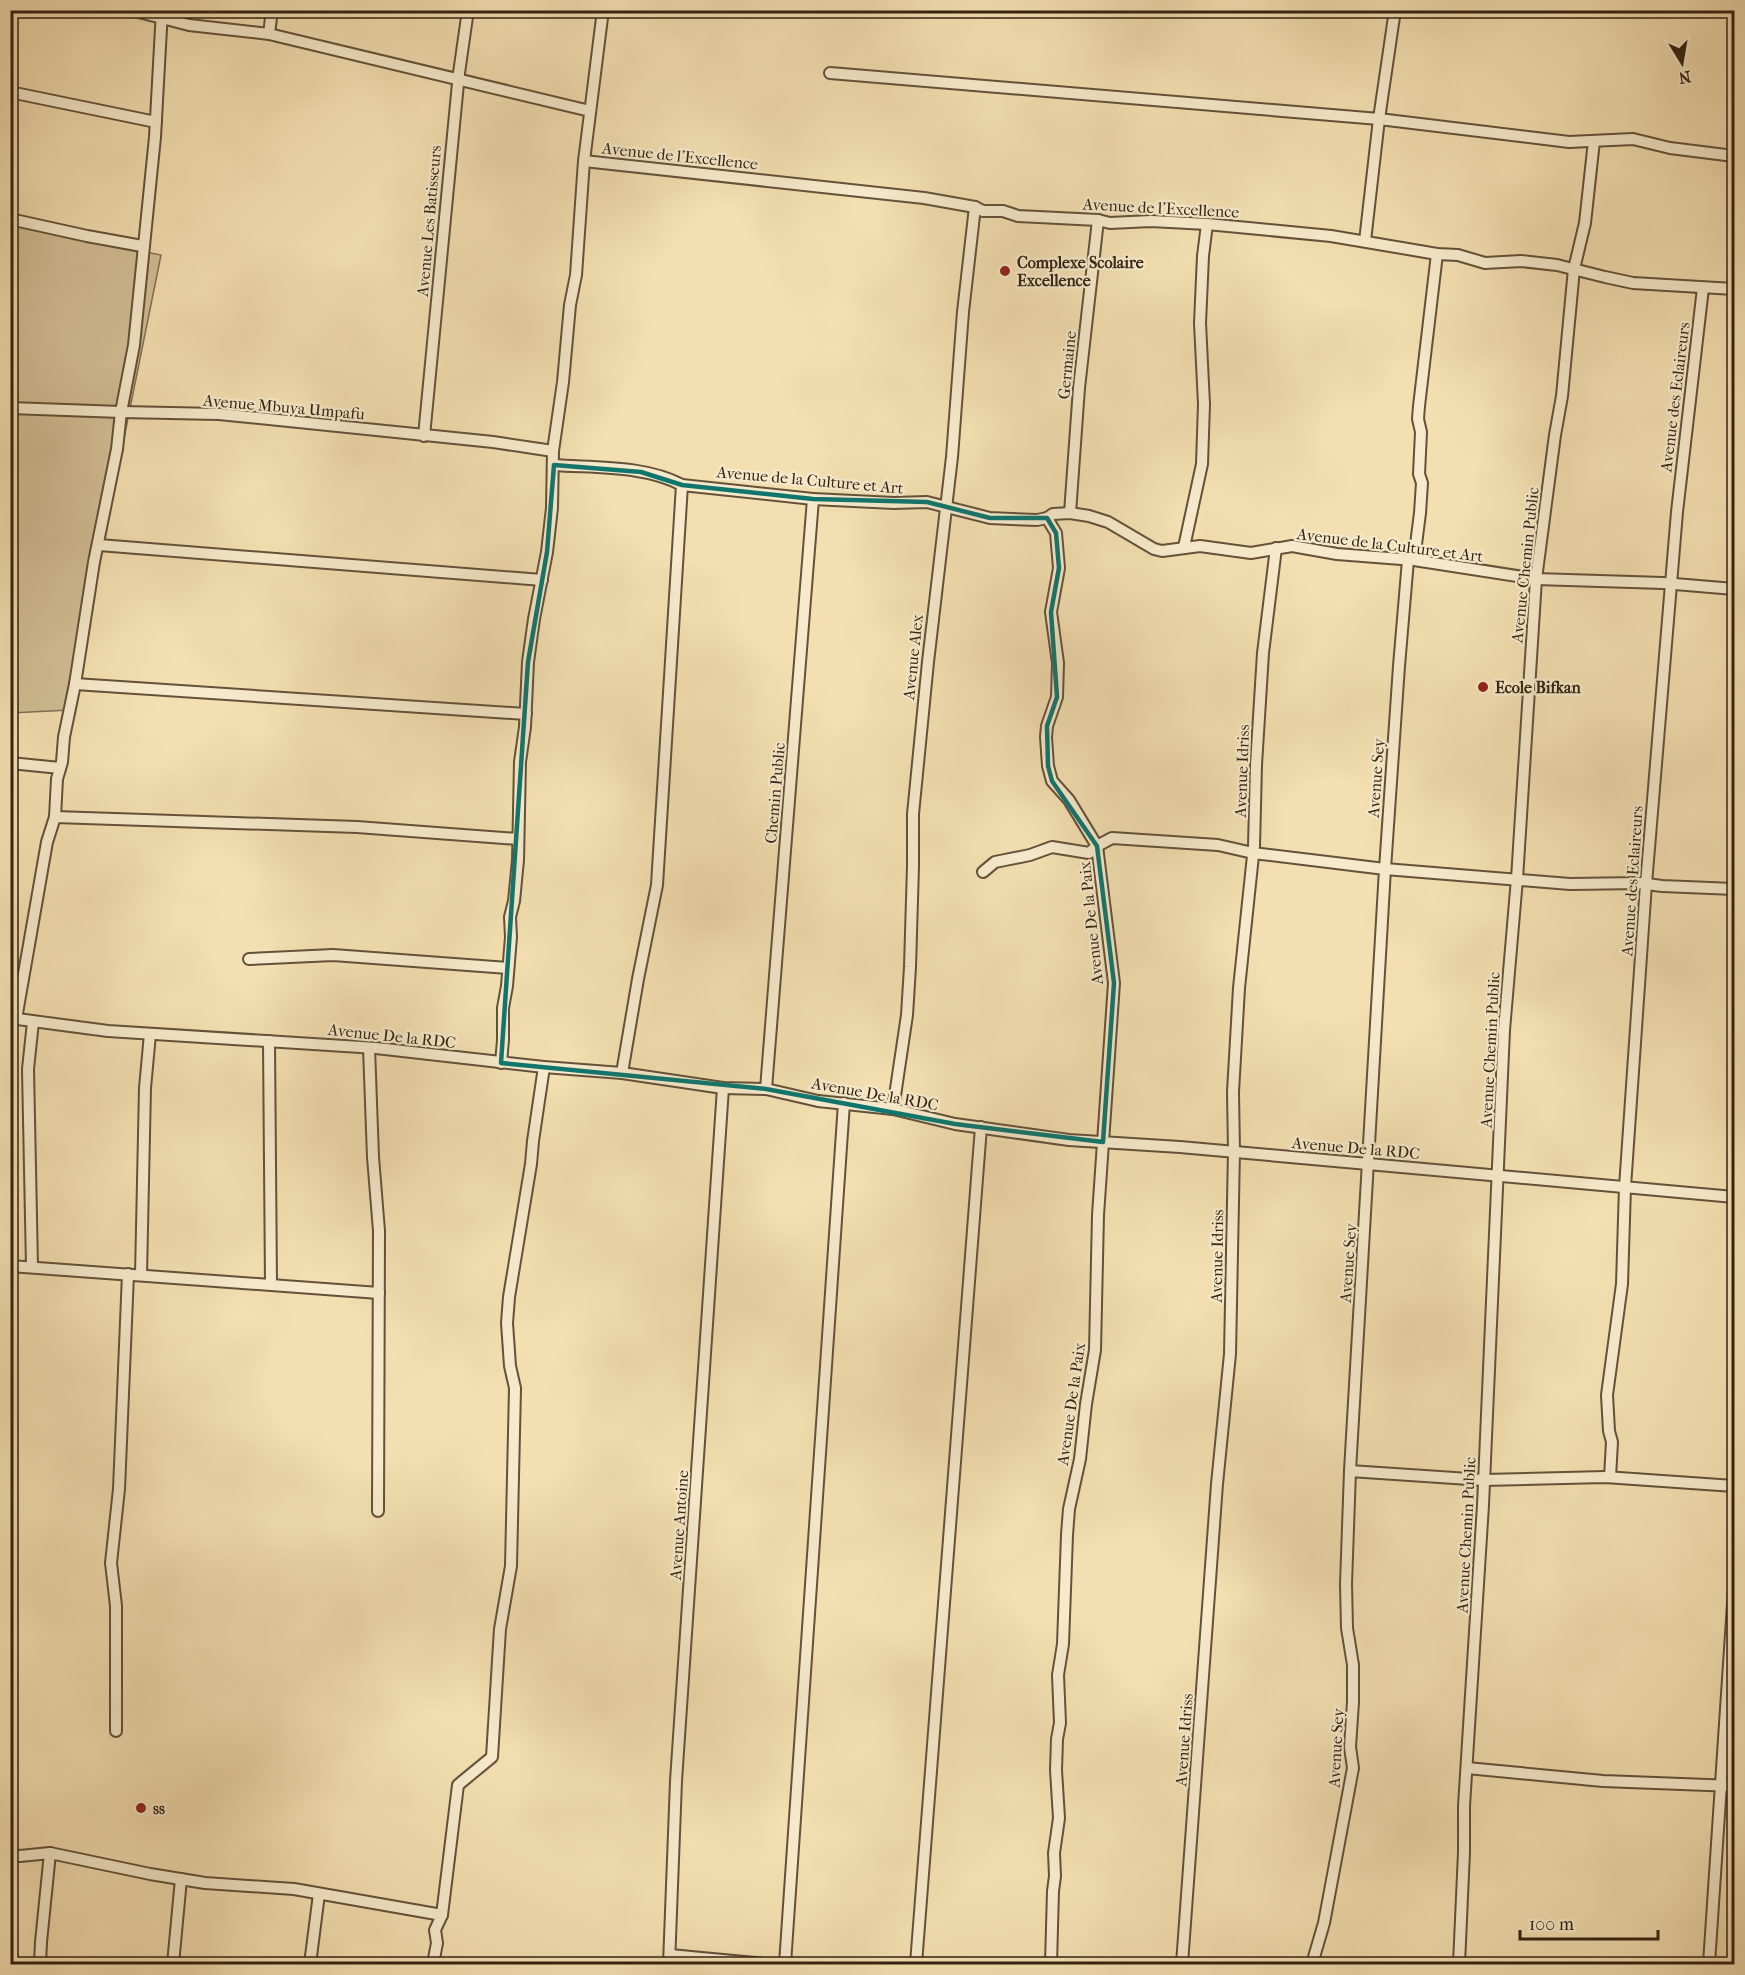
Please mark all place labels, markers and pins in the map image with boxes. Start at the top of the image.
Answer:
place label: Complexe Scolaire Excellence [1017,253,1144,290]
marker: Complexe Scolaire Excellence [998,264,1012,278]
place label: Ecole Bifkan [1495,678,1581,697]
marker: Ecole Bifkan [1476,680,1490,694]
place label: ss [153,1799,165,1818]
marker: ss [134,1801,148,1815]

